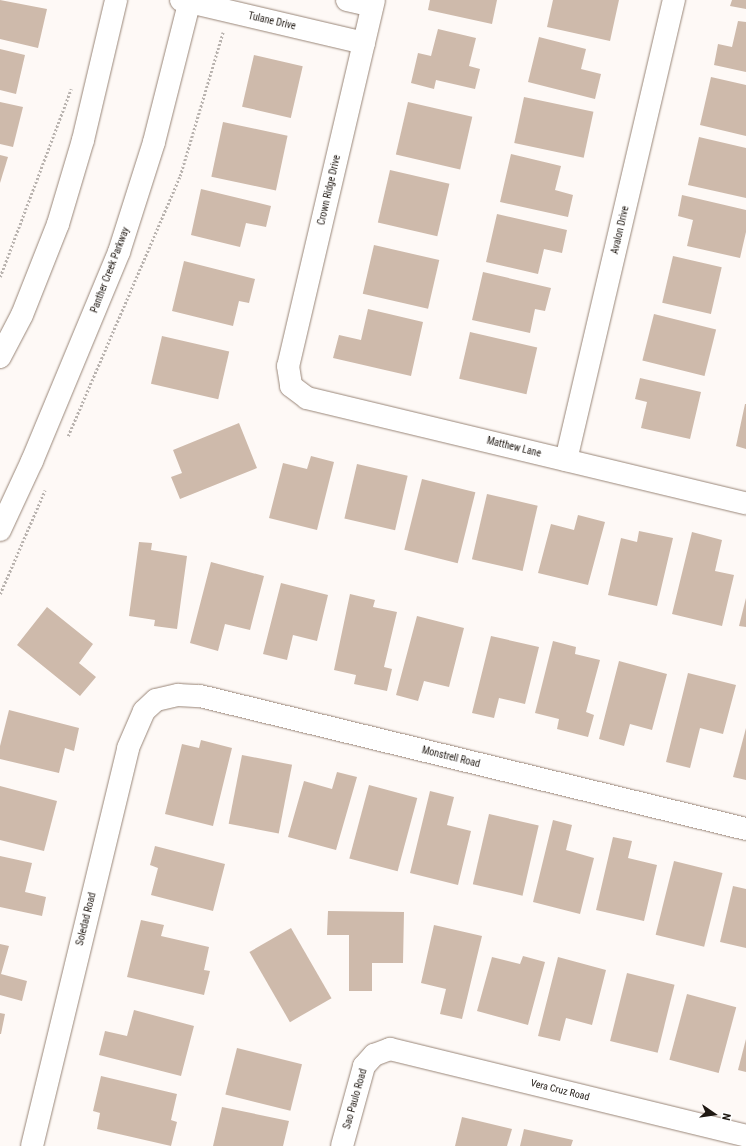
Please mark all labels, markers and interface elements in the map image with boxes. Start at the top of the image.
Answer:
street label: Tulane Drive [247,10,297,32]
street label: Crown Ridge Drive [315,154,343,226]
street label: Avalon Drive [609,205,631,255]
street label: Panther Creek Parkway [88,225,132,315]
street label: Matthew Lane [486,434,542,460]
street label: Monstrell Road [421,744,481,770]
street label: Soledad Road [74,891,98,947]
street label: Sao Paulo Road [341,1068,369,1130]
street label: Vera Cruz Road [529,1077,591,1103]
north arrow [694,1094,734,1134]
text: N [719,1112,733,1122]

